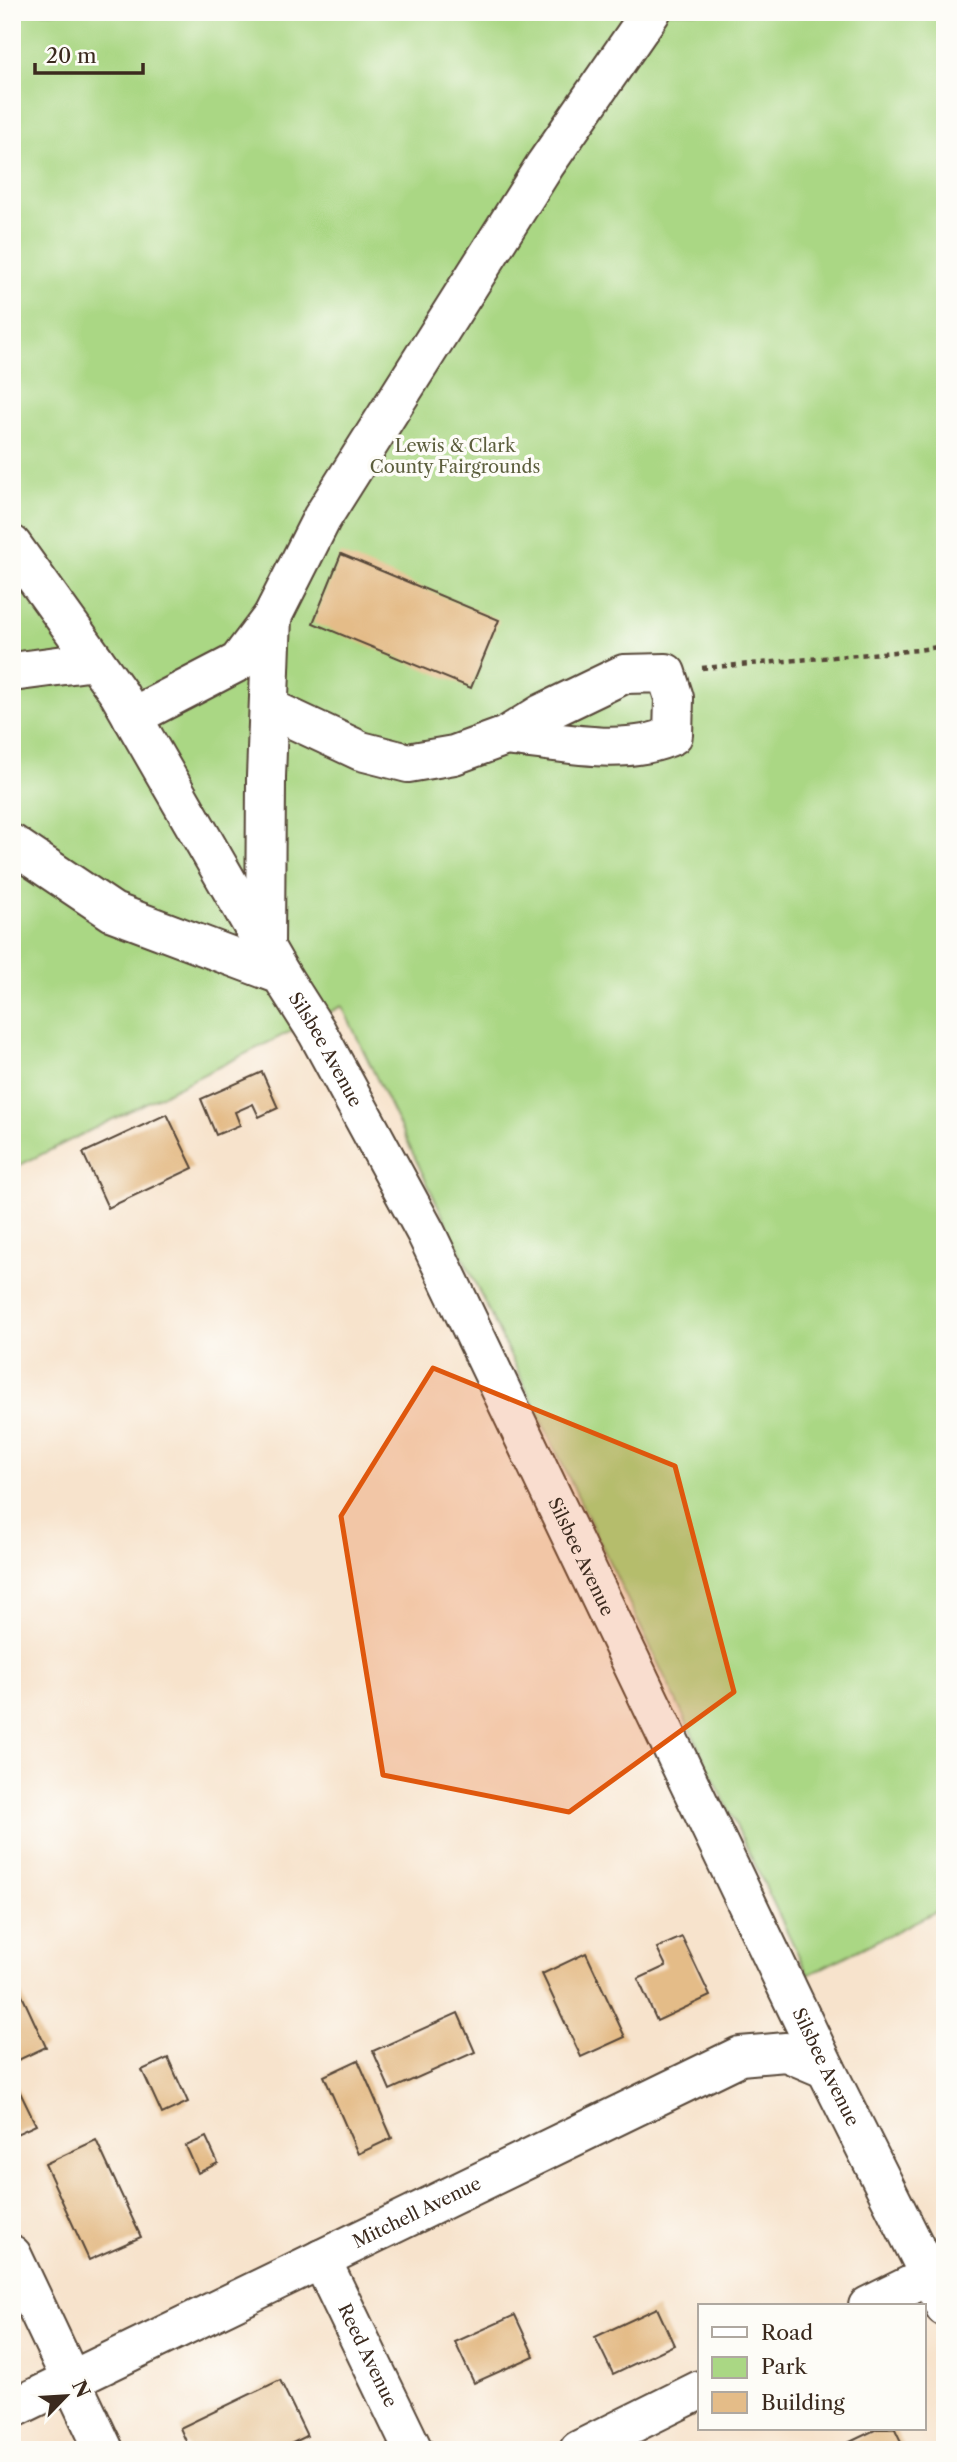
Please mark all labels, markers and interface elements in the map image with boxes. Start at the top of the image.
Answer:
scale bar [35,32,144,76]
text: 20 m [46,43,97,68]
park label: Lewis & Clark County Fairgrounds [370,435,540,478]
street label: Silsbee Avenue [284,988,367,1111]
street label: Silsbee Avenue [543,1494,619,1619]
street label: Silsbee Avenue [787,2004,864,2130]
street label: Mitchell Avenue [349,2172,485,2253]
street label: Reed Avenue [333,2300,402,2411]
legend [698,2304,926,2430]
text: Road [761,2320,813,2345]
text: Park [761,2354,807,2379]
north arrow [32,2360,102,2430]
text: N [67,2377,95,2401]
text: Building [761,2390,846,2415]

